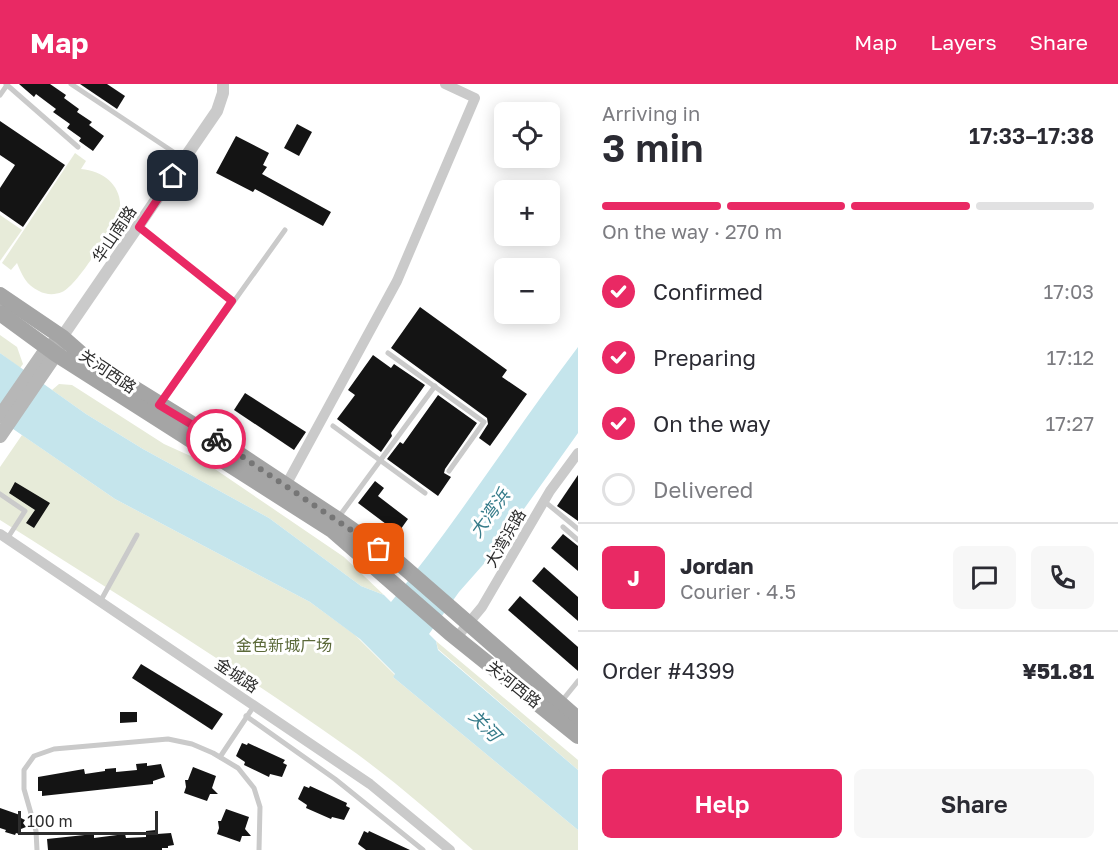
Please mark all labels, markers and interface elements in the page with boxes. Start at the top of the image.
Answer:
text: Map [30,26,88,59]
text: Map [854,29,897,55]
text: Layers [930,29,997,55]
text: Share [1030,29,1088,55]
text: Arriving in [602,101,700,125]
map controls [494,102,560,324]
button: locate [494,102,560,168]
text: 17:33–17:38 [969,122,1094,149]
text: 3 min [602,124,704,171]
pin [147,150,198,201]
icon: home [156,159,189,192]
button: + [494,180,560,246]
street label: 华山南路 [88,202,140,266]
text: On the way · 270 m [602,219,782,243]
button: − [494,258,560,324]
icon: check [602,275,635,308]
text: Confirmed [653,278,763,305]
text: 17:03 [1044,279,1094,303]
icon: check [602,341,635,374]
text: Preparing [653,344,756,371]
street label: 关河西路 [76,345,140,397]
text: 17:12 [1046,345,1094,369]
icon: check [602,407,635,440]
courier [186,409,246,469]
text: On the way [653,410,771,437]
text: 17:27 [1046,411,1094,435]
icon: bike [200,423,233,456]
text: Delivered [653,476,753,503]
water label: 大湾浜 [464,483,515,541]
street label: 大湾浜路 [480,505,530,571]
pin [353,523,404,574]
icon: bag [362,532,395,565]
button: chat [953,546,1016,609]
button: phone [1031,546,1094,609]
text: Jordan [680,552,754,579]
text: J [627,564,640,591]
text: Courier · 4.5 [680,579,796,603]
park label: 金色新城广场 [236,635,332,655]
street label: 金城路 [212,653,262,697]
street label: 关河西路 [483,656,545,712]
text: Order #4399 [602,657,735,684]
text: ¥51.81 [1022,657,1094,684]
water label: 关河 [465,704,508,748]
button: Help [602,769,842,838]
button: Share [854,769,1094,838]
scale bar [18,808,158,836]
text: 100 m [27,811,73,831]

